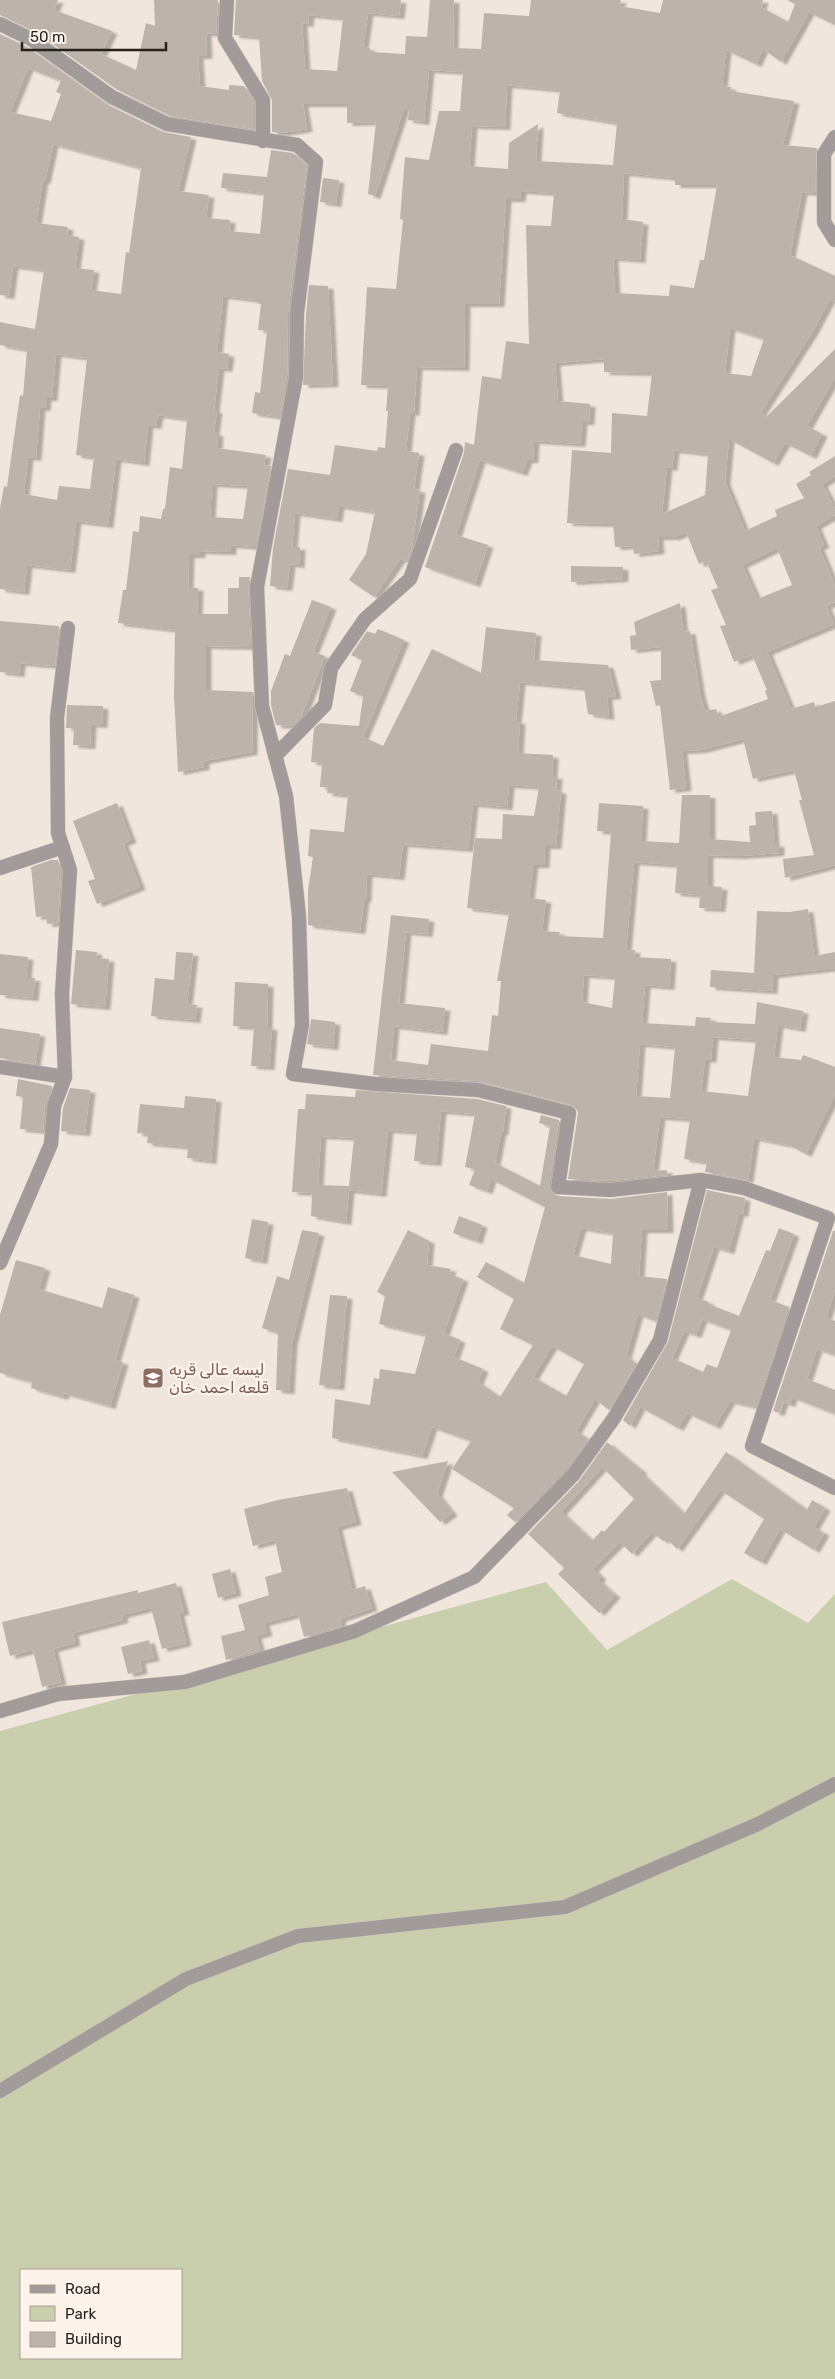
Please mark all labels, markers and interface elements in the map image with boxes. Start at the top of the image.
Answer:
scale bar [22,20,166,52]
text: 50 m [30,28,65,46]
place label: لیسه عالی قریه قلعه احمد خان [169,1360,269,1397]
school or university icon: لیسه عالی قریه قلعه احمد خان [141,1366,165,1390]
legend [20,2269,182,2359]
text: Road [65,2280,101,2298]
text: Park [65,2305,96,2323]
text: Building [65,2330,122,2348]

